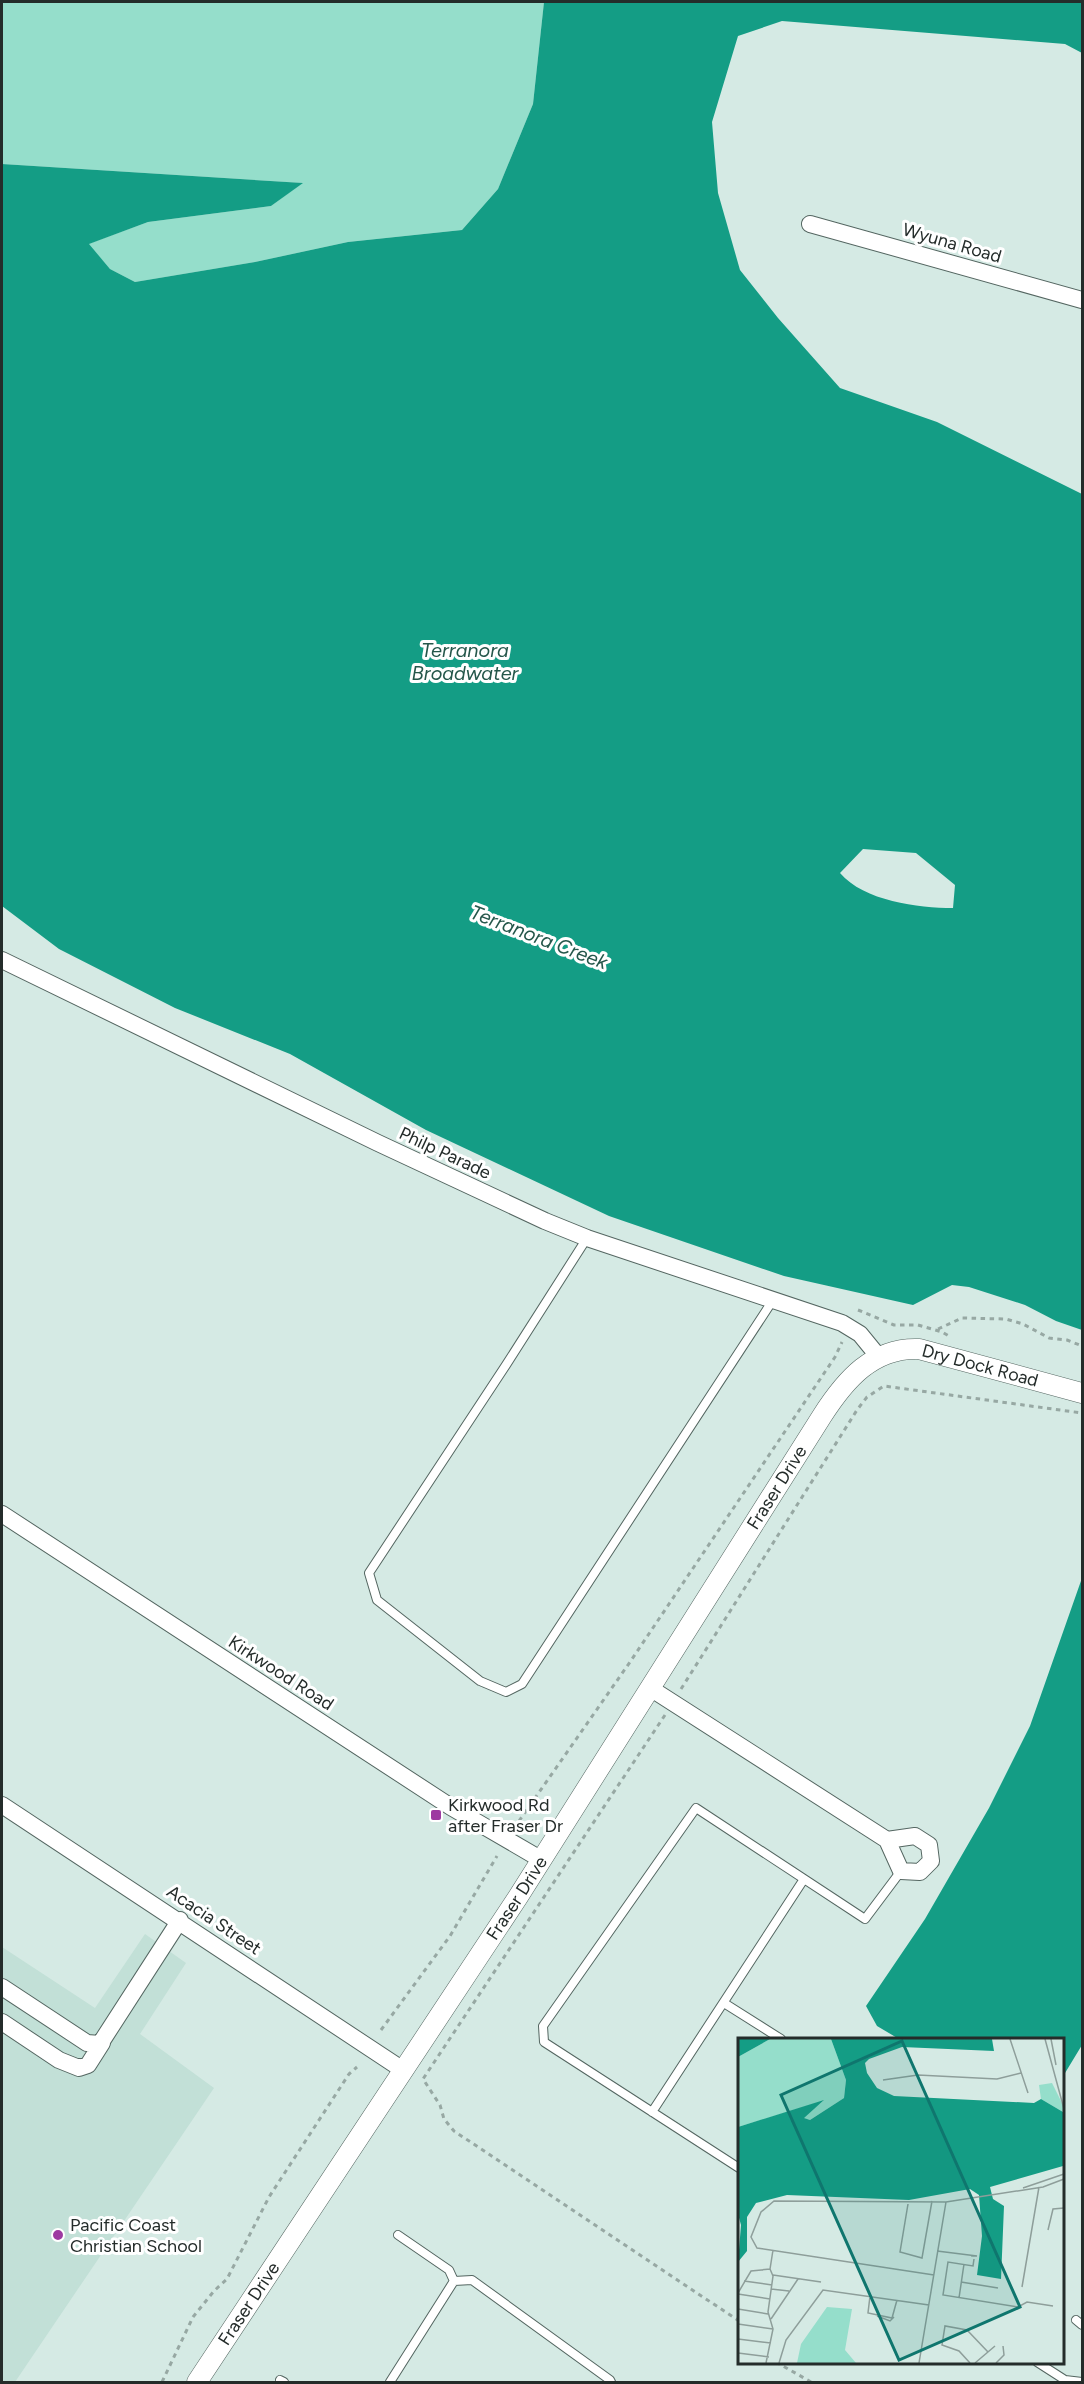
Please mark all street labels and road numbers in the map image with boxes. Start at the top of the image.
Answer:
street label: Wyuna Road [900,218,1004,268]
street label: Philp Parade [396,1122,495,1184]
street label: Dry Dock Road [919,1339,1041,1392]
street label: Fraser Drive [742,1441,812,1534]
street label: Kirkwood Road [224,1631,338,1715]
street label: Fraser Drive [482,1852,552,1944]
street label: Acacia Street [163,1880,265,1960]
street label: Fraser Drive [213,2258,284,2349]

